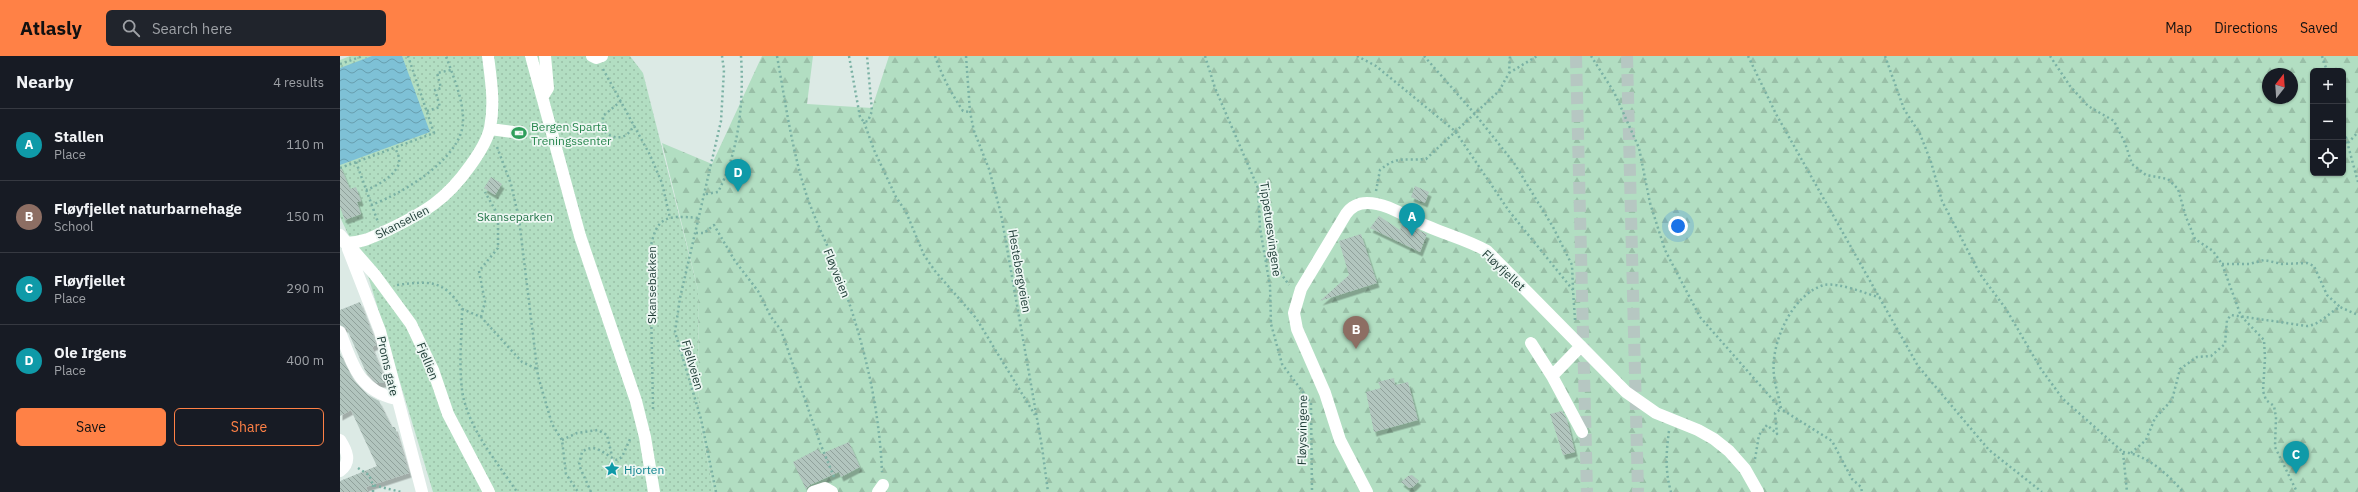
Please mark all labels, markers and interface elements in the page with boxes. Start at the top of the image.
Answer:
search box [106,10,386,46]
text: Atlasly [20,16,82,40]
icon: search [120,17,142,39]
text: Search here [152,19,232,38]
text: Map [2165,19,2192,37]
text: Directions [2214,19,2278,37]
text: Saved [2300,19,2338,37]
north arrow [2262,68,2298,104]
map controls [2310,68,2346,176]
button: + [2310,68,2346,104]
text: Nearby [16,71,74,93]
text: 4 results [273,74,324,91]
button: − [2310,104,2346,140]
place label: Bergen Sparta Treningssenter [531,119,612,148]
sports icon: Bergen Sparta Treningssenter [510,124,528,142]
text: Stallen [54,127,104,146]
text: A [25,136,33,153]
text: 110 m [286,136,324,153]
button: locate [2310,140,2346,176]
text: Place [54,146,86,163]
pin: D [725,159,751,192]
street label: Tippetuesvingene [1257,181,1285,278]
text: Fløyfjellet naturbarnehage [54,199,242,218]
street label: Skanselien [373,202,431,242]
pin: A [1399,203,1425,236]
text: B [25,208,33,225]
text: 150 m [286,208,324,225]
park label: Skanseparken [477,209,553,224]
your location [1668,216,1688,236]
text: School [54,218,94,235]
street label: Hestebergveien [1005,228,1035,314]
street label: Skansebakken [644,246,659,324]
street label: Fløyveien [820,246,854,300]
street label: Fløyfjellet [1479,246,1529,294]
text: Fløyfjellet [54,271,125,290]
text: C [25,280,33,297]
text: 290 m [286,280,324,297]
text: Place [54,290,86,307]
pin: B [1343,316,1369,349]
street label: Proms gate [374,335,402,398]
street label: Fjellveien [679,338,707,392]
street label: Fjellien [414,340,442,382]
text: Ole Irgens [54,343,127,362]
text: D [24,352,34,369]
text: 400 m [286,352,324,369]
text: Place [54,362,86,379]
street label: Fløysvingene [1294,394,1310,465]
button: Save [16,408,166,446]
button: Share [174,408,324,446]
pin: C [2283,441,2309,474]
place icon: Hjorten [603,460,621,478]
place label: Hjorten [624,462,664,477]

